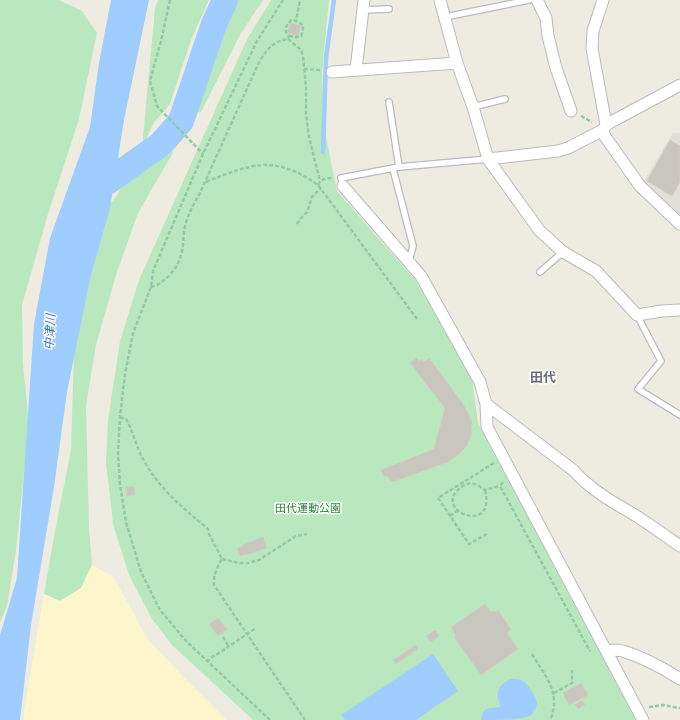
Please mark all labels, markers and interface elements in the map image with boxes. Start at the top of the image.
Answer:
water label: 中津川 [42,312,58,350]
district label: 田代 [530,370,556,385]
park label: 田代運動公園 [275,502,341,515]

